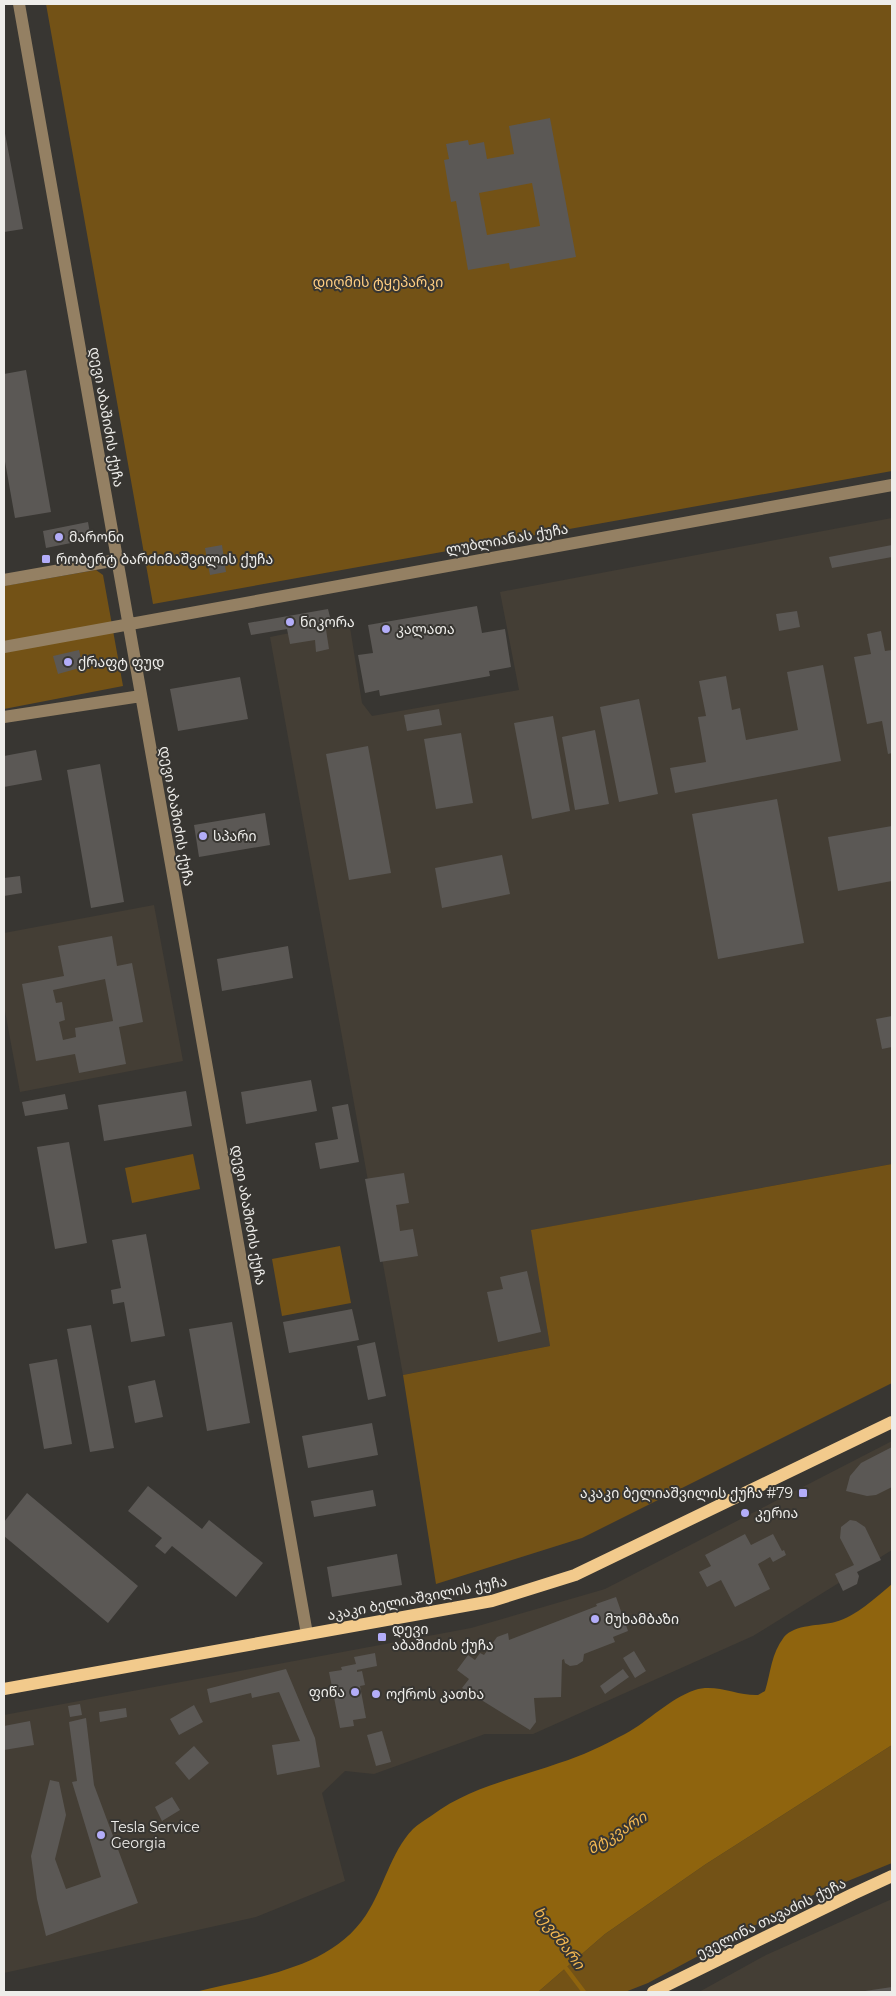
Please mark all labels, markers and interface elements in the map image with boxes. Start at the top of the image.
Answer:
park label: დიღმის ტყეპარკი [313,273,443,291]
street label: დევი აბაშიძის ქუჩა [86,346,128,488]
street label: ლუბლიანას ქუჩა [444,519,570,559]
place label: მარონი [69,528,124,546]
marker: მარონი [53,531,65,543]
place label: რობერტ ბარძიმაშვილის ქუჩა [56,550,273,568]
marker: რობერტ ბარძიმაშვილის ქუჩა [40,553,52,565]
place label: ნიკორა [300,613,355,631]
marker: ნიკორა [284,616,296,628]
place label: კალათა [396,620,455,638]
marker: კალათა [380,623,392,635]
place label: ქრაფტ ფუდ [78,653,164,671]
marker: ქრაფტ ფუდ [62,656,74,668]
street label: დევი აბაშიძის ქუჩა [156,745,198,887]
place label: სპარი [213,827,256,845]
marker: სპარი [197,830,209,842]
street label: დევი აბაშიძის ქუჩა [228,1144,270,1286]
place label: აკაკი ბელიაშვილის ქუჩა #79 [580,1484,793,1502]
marker: აკაკი ბელიაშვილის ქუჩა #79 [797,1487,809,1499]
place label: კერია [755,1504,798,1522]
marker: კერია [739,1507,751,1519]
street label: აკაკი ბელიაშვილის ქუჩა [326,1572,508,1624]
place label: მუხამბაზი [605,1610,679,1628]
marker: მუხამბაზი [589,1613,601,1625]
place label: დევი აბაშიძის ქუჩა [392,1620,494,1654]
marker: დევი აბაშიძის ქუჩა [376,1631,388,1643]
place label: ფიწა [309,1683,345,1701]
place label: ოქროს კათხა [386,1685,484,1703]
marker: ფიწა [349,1686,361,1698]
marker: ოქროს კათხა [370,1688,382,1700]
water label: მტკვარი [584,1806,651,1858]
place label: Tesla Service Georgia [111,1818,200,1852]
marker: Tesla Service Georgia [95,1829,107,1841]
street label: ეველინა თავაძის ქუჩა [693,1874,849,1962]
water label: ხევძმარი [530,1903,590,1974]

